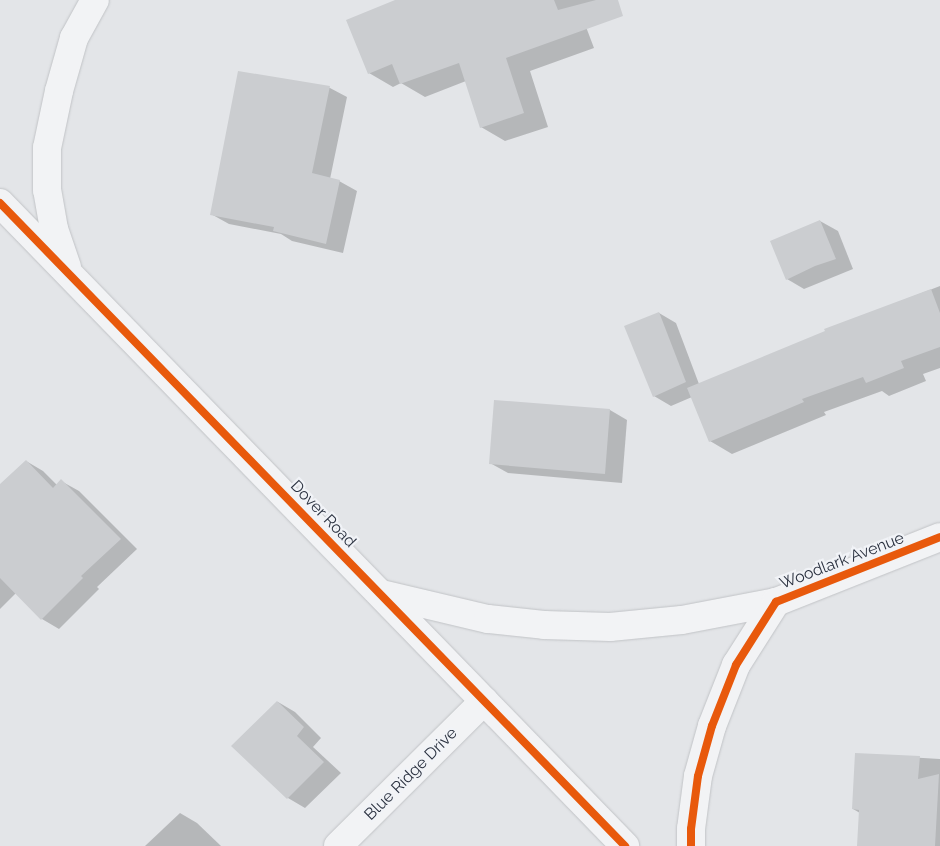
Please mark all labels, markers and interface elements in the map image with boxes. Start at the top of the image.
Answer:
street label: Dover Road [286,476,360,552]
street label: Woodlark Avenue [777,528,907,594]
street label: Blue Ridge Drive [361,724,461,824]

